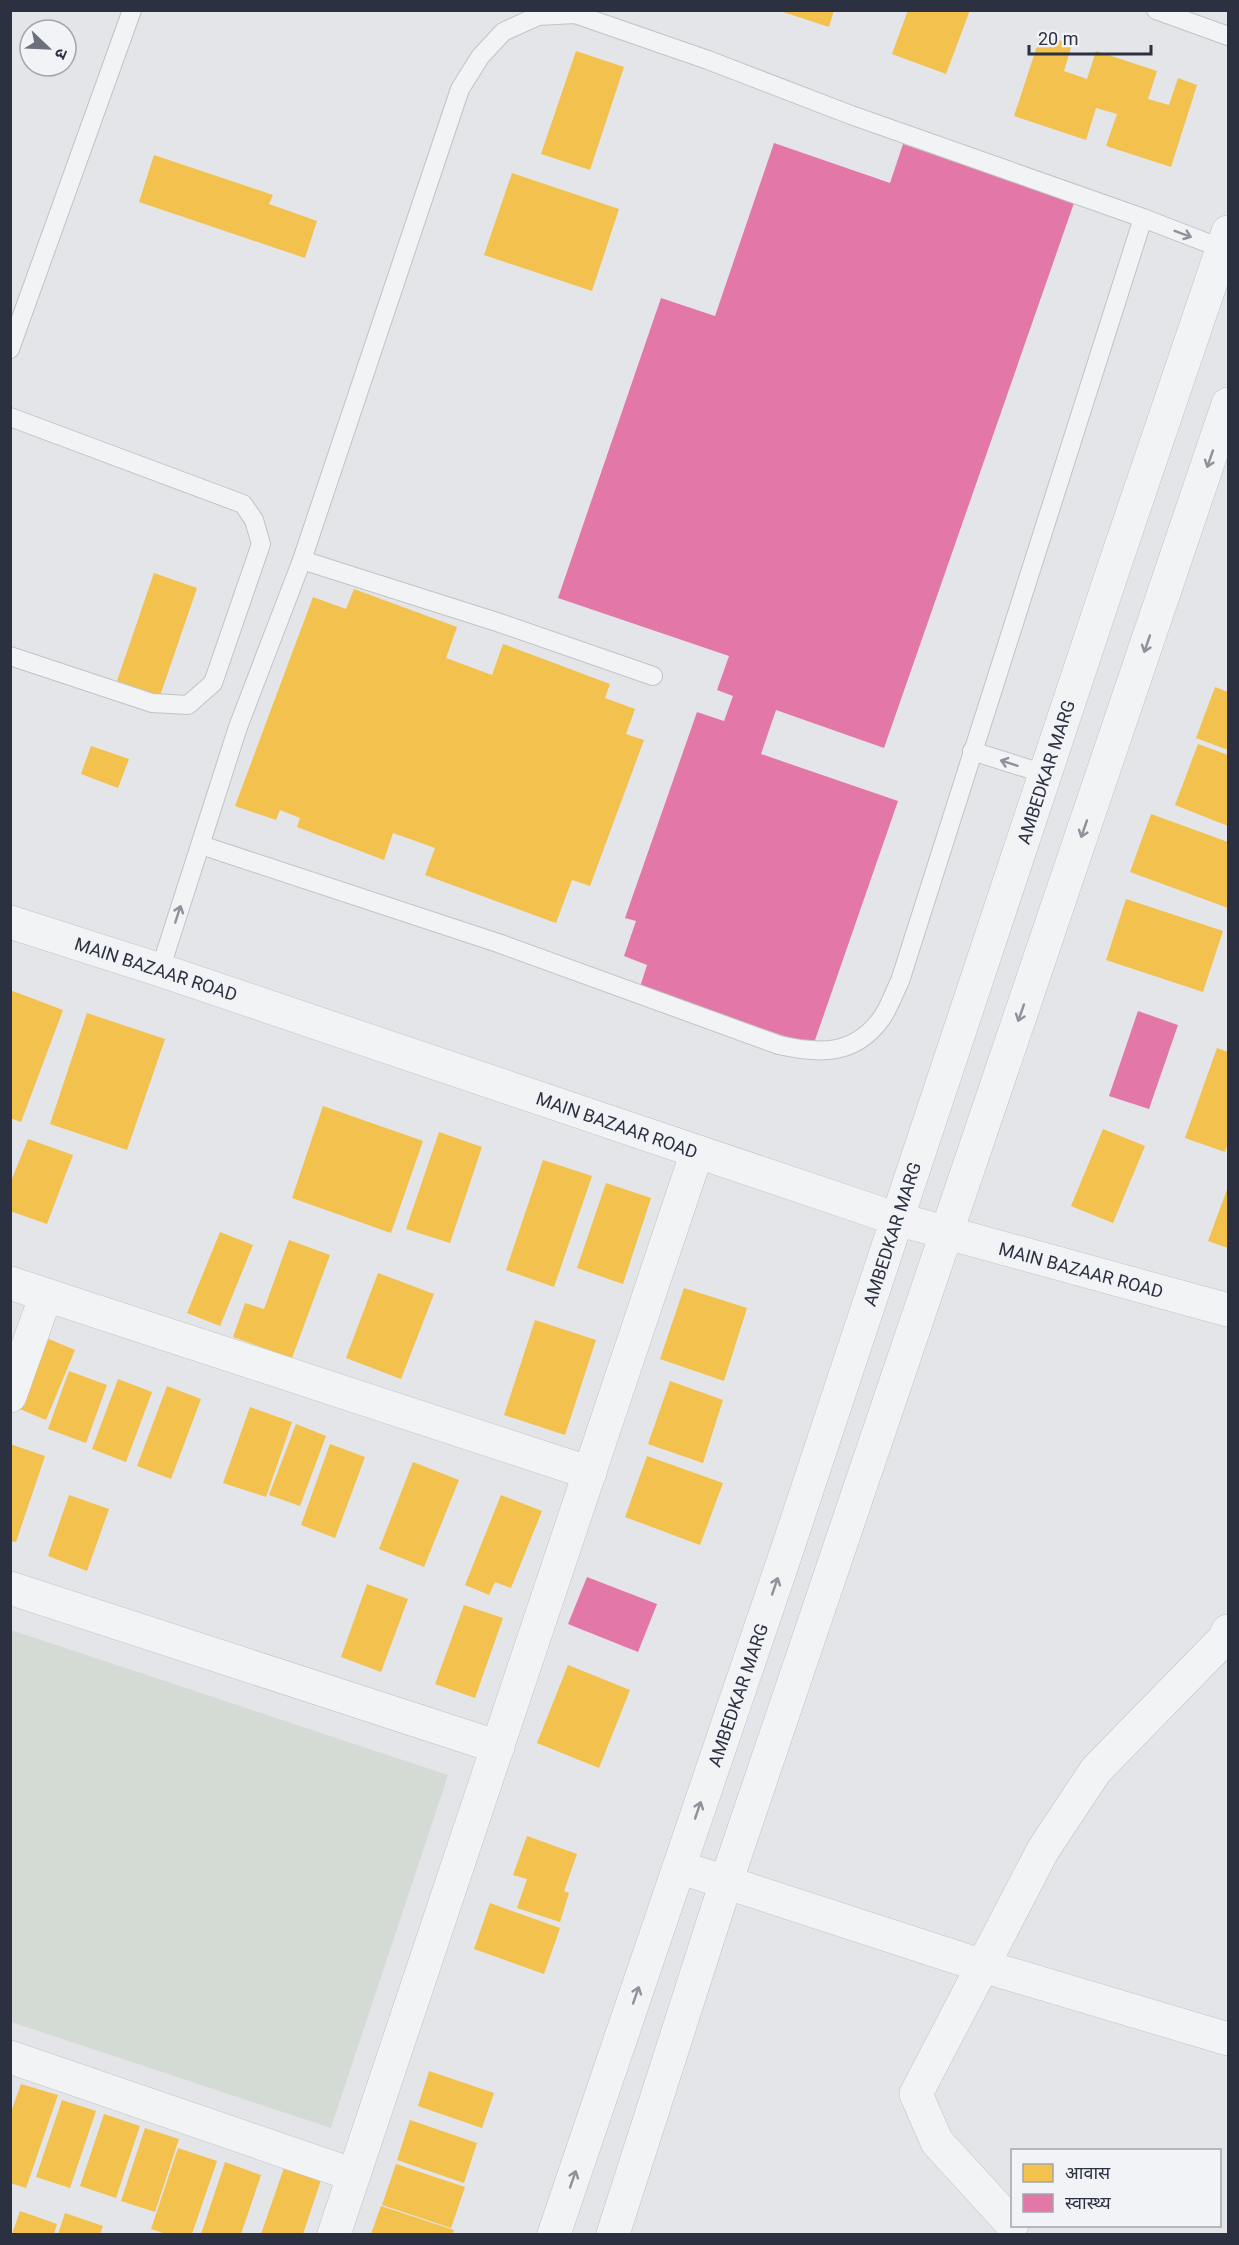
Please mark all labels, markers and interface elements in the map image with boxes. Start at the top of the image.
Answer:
north arrow [18,18,78,78]
scale bar [1029,18,1150,56]
text: 20 m [1038,28,1078,49]
text: उ [51,46,72,62]
one-way arrow [1173,229,1192,240]
one-way arrow [1203,450,1214,468]
one-way arrow [1140,634,1151,653]
street label: AMBEDKAR MARG [1013,697,1079,847]
one-way arrow [1000,756,1019,767]
one-way arrow [1077,819,1088,838]
one-way arrow [173,905,184,924]
street label: MAIN BAZAAR ROAD [72,933,240,1005]
one-way arrow [1014,1003,1025,1022]
street label: MAIN BAZAAR ROAD [533,1087,701,1163]
street label: AMBEDKAR MARG [859,1159,925,1309]
street label: MAIN BAZAAR ROAD [996,1238,1166,1302]
one-way arrow [771,1577,782,1596]
street label: AMBEDKAR MARG [704,1621,772,1769]
one-way arrow [694,1801,705,1820]
one-way arrow [631,1986,642,2004]
legend [1011,2149,1221,2227]
text: आवास [1065,2162,1111,2183]
one-way arrow [568,2170,579,2189]
text: स्वास्थ्य [1065,2192,1111,2213]

